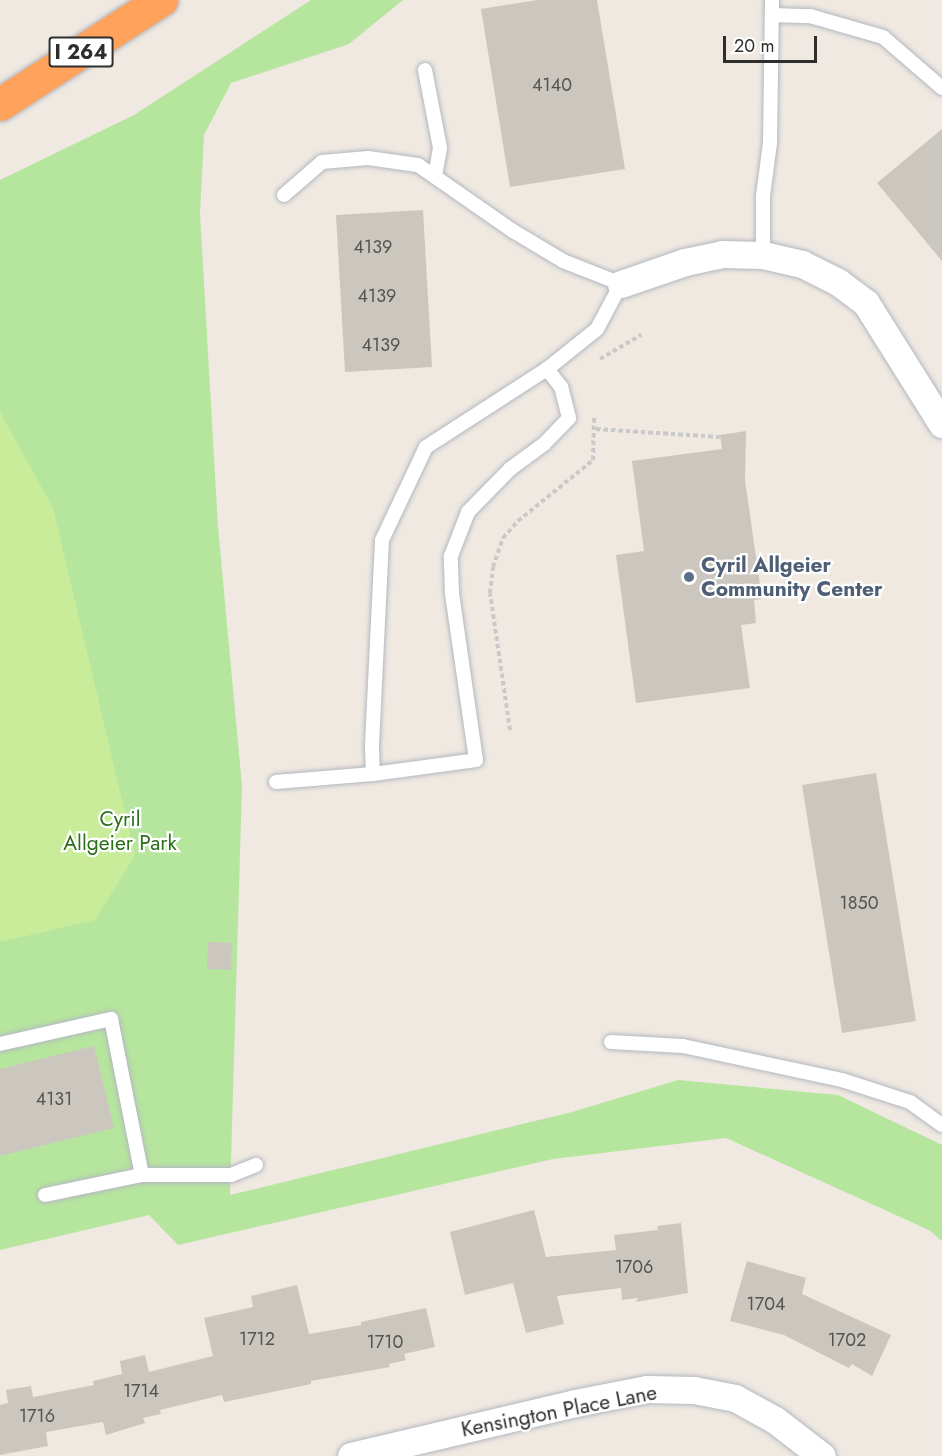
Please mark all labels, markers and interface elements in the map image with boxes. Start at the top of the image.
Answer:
scale bar [726,24,820,62]
text: 20 m [734,33,774,59]
road number: I 264 [48,35,114,69]
house number: 4140 [532,74,572,96]
house number: 4139 [354,236,392,258]
house number: 4139 [358,285,396,307]
house number: 4139 [362,334,400,356]
place label: Cyril Allgeier Community Center [701,552,883,602]
marker: Cyril Allgeier Community Center [682,570,696,584]
park label: Cyril Allgeier Park [63,806,177,856]
house number: 1850 [840,892,878,914]
house number: 4131 [36,1088,72,1110]
house number: 1706 [615,1256,653,1278]
house number: 1704 [747,1293,785,1315]
house number: 1712 [239,1328,275,1350]
house number: 1702 [828,1329,866,1351]
house number: 1710 [367,1331,403,1353]
house number: 1714 [123,1380,159,1402]
street label: Kensington Place Lane [459,1380,659,1442]
house number: 1716 [19,1405,55,1427]

